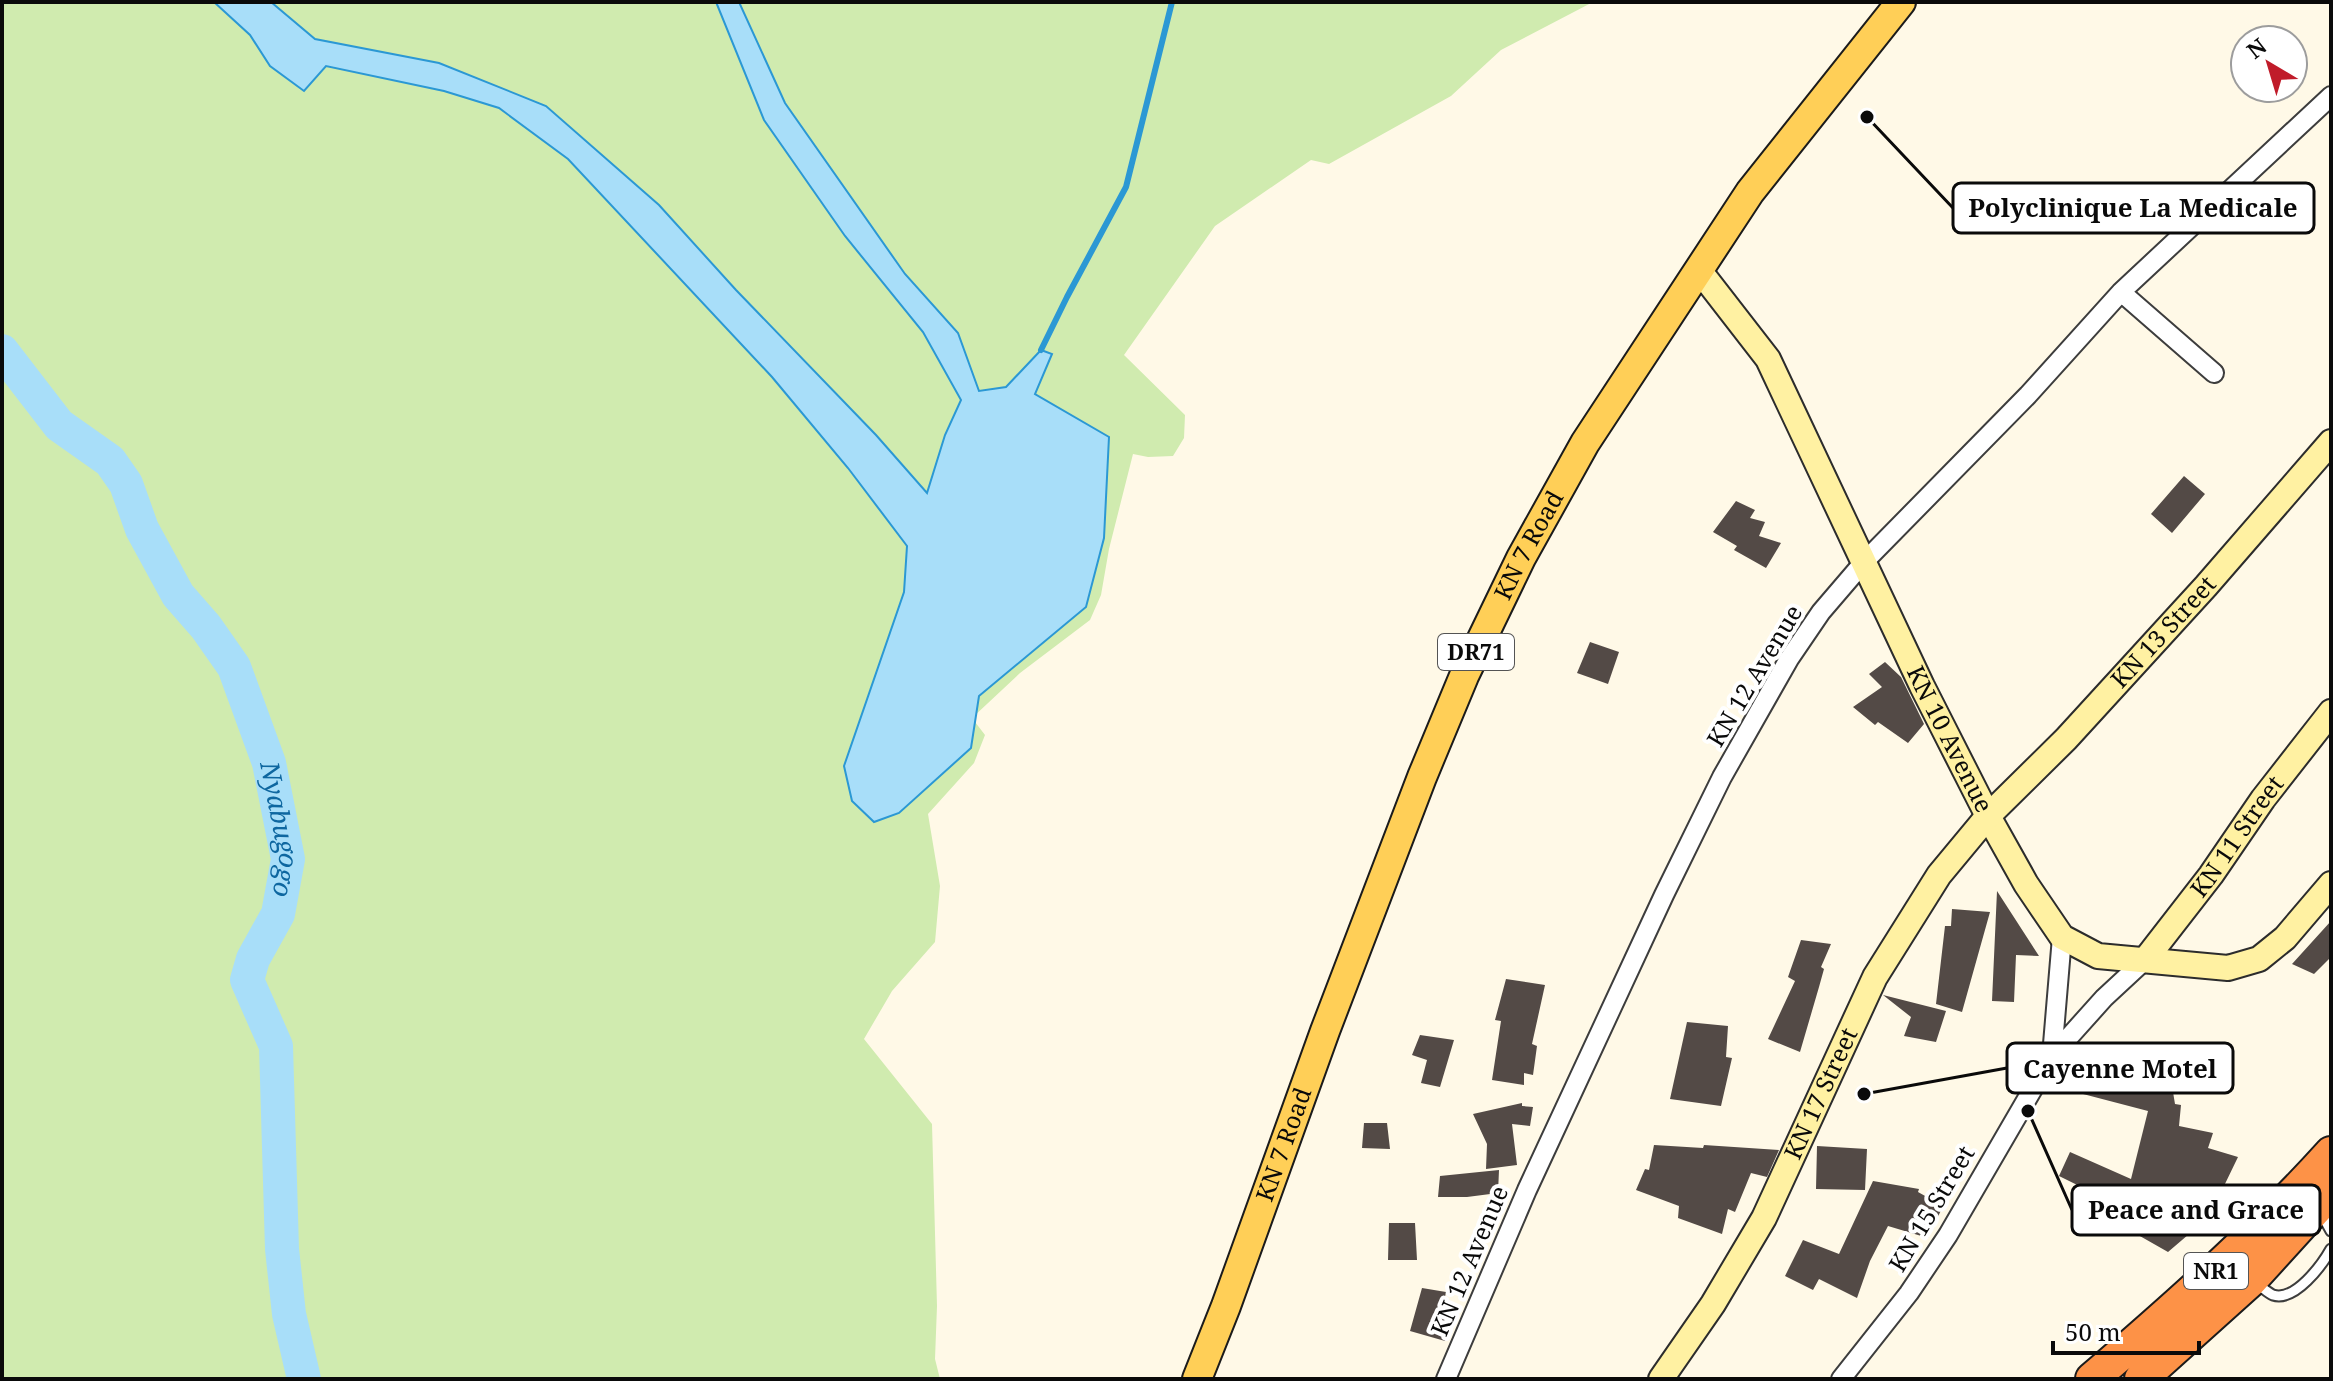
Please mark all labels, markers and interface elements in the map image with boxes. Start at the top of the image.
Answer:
north arrow [2229,24,2309,104]
text: N [2240,30,2272,65]
callout: Polyclinique La Medicale [1953,183,2314,233]
text: Polyclinique La Medicale [1968,189,2298,225]
street label: KN 7 Road [1485,484,1570,605]
street label: KN 13 Street [2103,568,2223,695]
street label: KN 12 Avenue [1698,598,1809,752]
road number: DR71 [1438,634,1514,670]
street label: KN 10 Avenue [1900,660,2001,818]
water label: Nyabugogo [252,757,308,900]
street label: KN 11 Street [2182,768,2290,903]
street label: KN 17 Street [1775,1022,1864,1164]
callout: Cayenne Motel [2007,1043,2233,1093]
text: Cayenne Motel [2023,1050,2217,1086]
street label: KN 7 Road [1247,1082,1318,1206]
street label: KN 15 Street [1880,1139,1981,1277]
street label: KN 12 Avenue [1422,1180,1515,1341]
callout: Peace and Grace [2072,1185,2320,1235]
text: Peace and Grace [2088,1191,2304,1227]
road number: NR1 [2184,1253,2248,1289]
scale bar [2053,1305,2199,1355]
text: 50 m [2065,1315,2121,1348]

